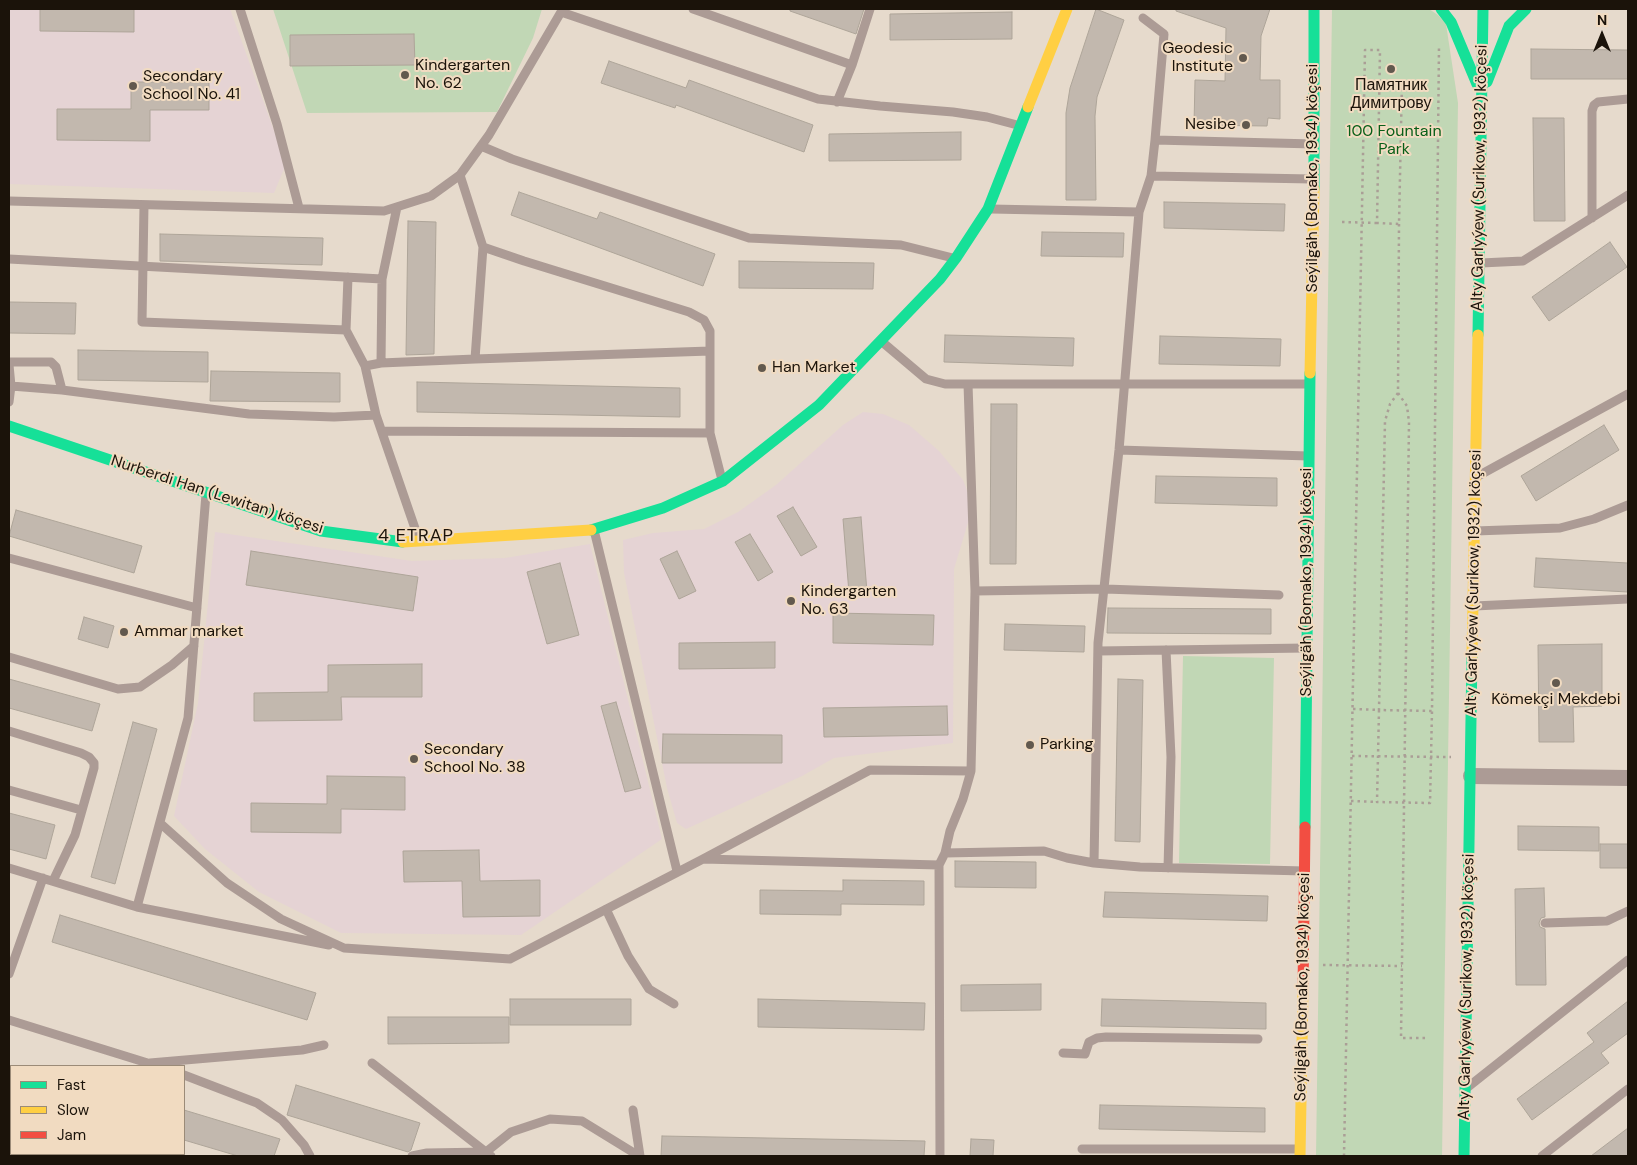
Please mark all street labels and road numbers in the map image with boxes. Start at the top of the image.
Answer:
street label: Alty Garlyýew (Surikow, 1932) köçesi [1468,45,1492,311]
street label: Seýilgäh (Bomako, 1934) köçesi [1303,64,1323,292]
street label: Alty Garlyýew (Surikow, 1932) köçesi [1462,450,1486,716]
street label: Nurberdi Han (Lewitan) köçesi [108,452,326,538]
street label: Seýilgäh (Bomako, 1934) köçesi [1297,468,1317,696]
street label: Alty Garlyýew (Surikow, 1932) köçesi [1455,854,1479,1120]
street label: Seýilgäh (Bomako, 1934) köçesi [1291,872,1315,1102]

